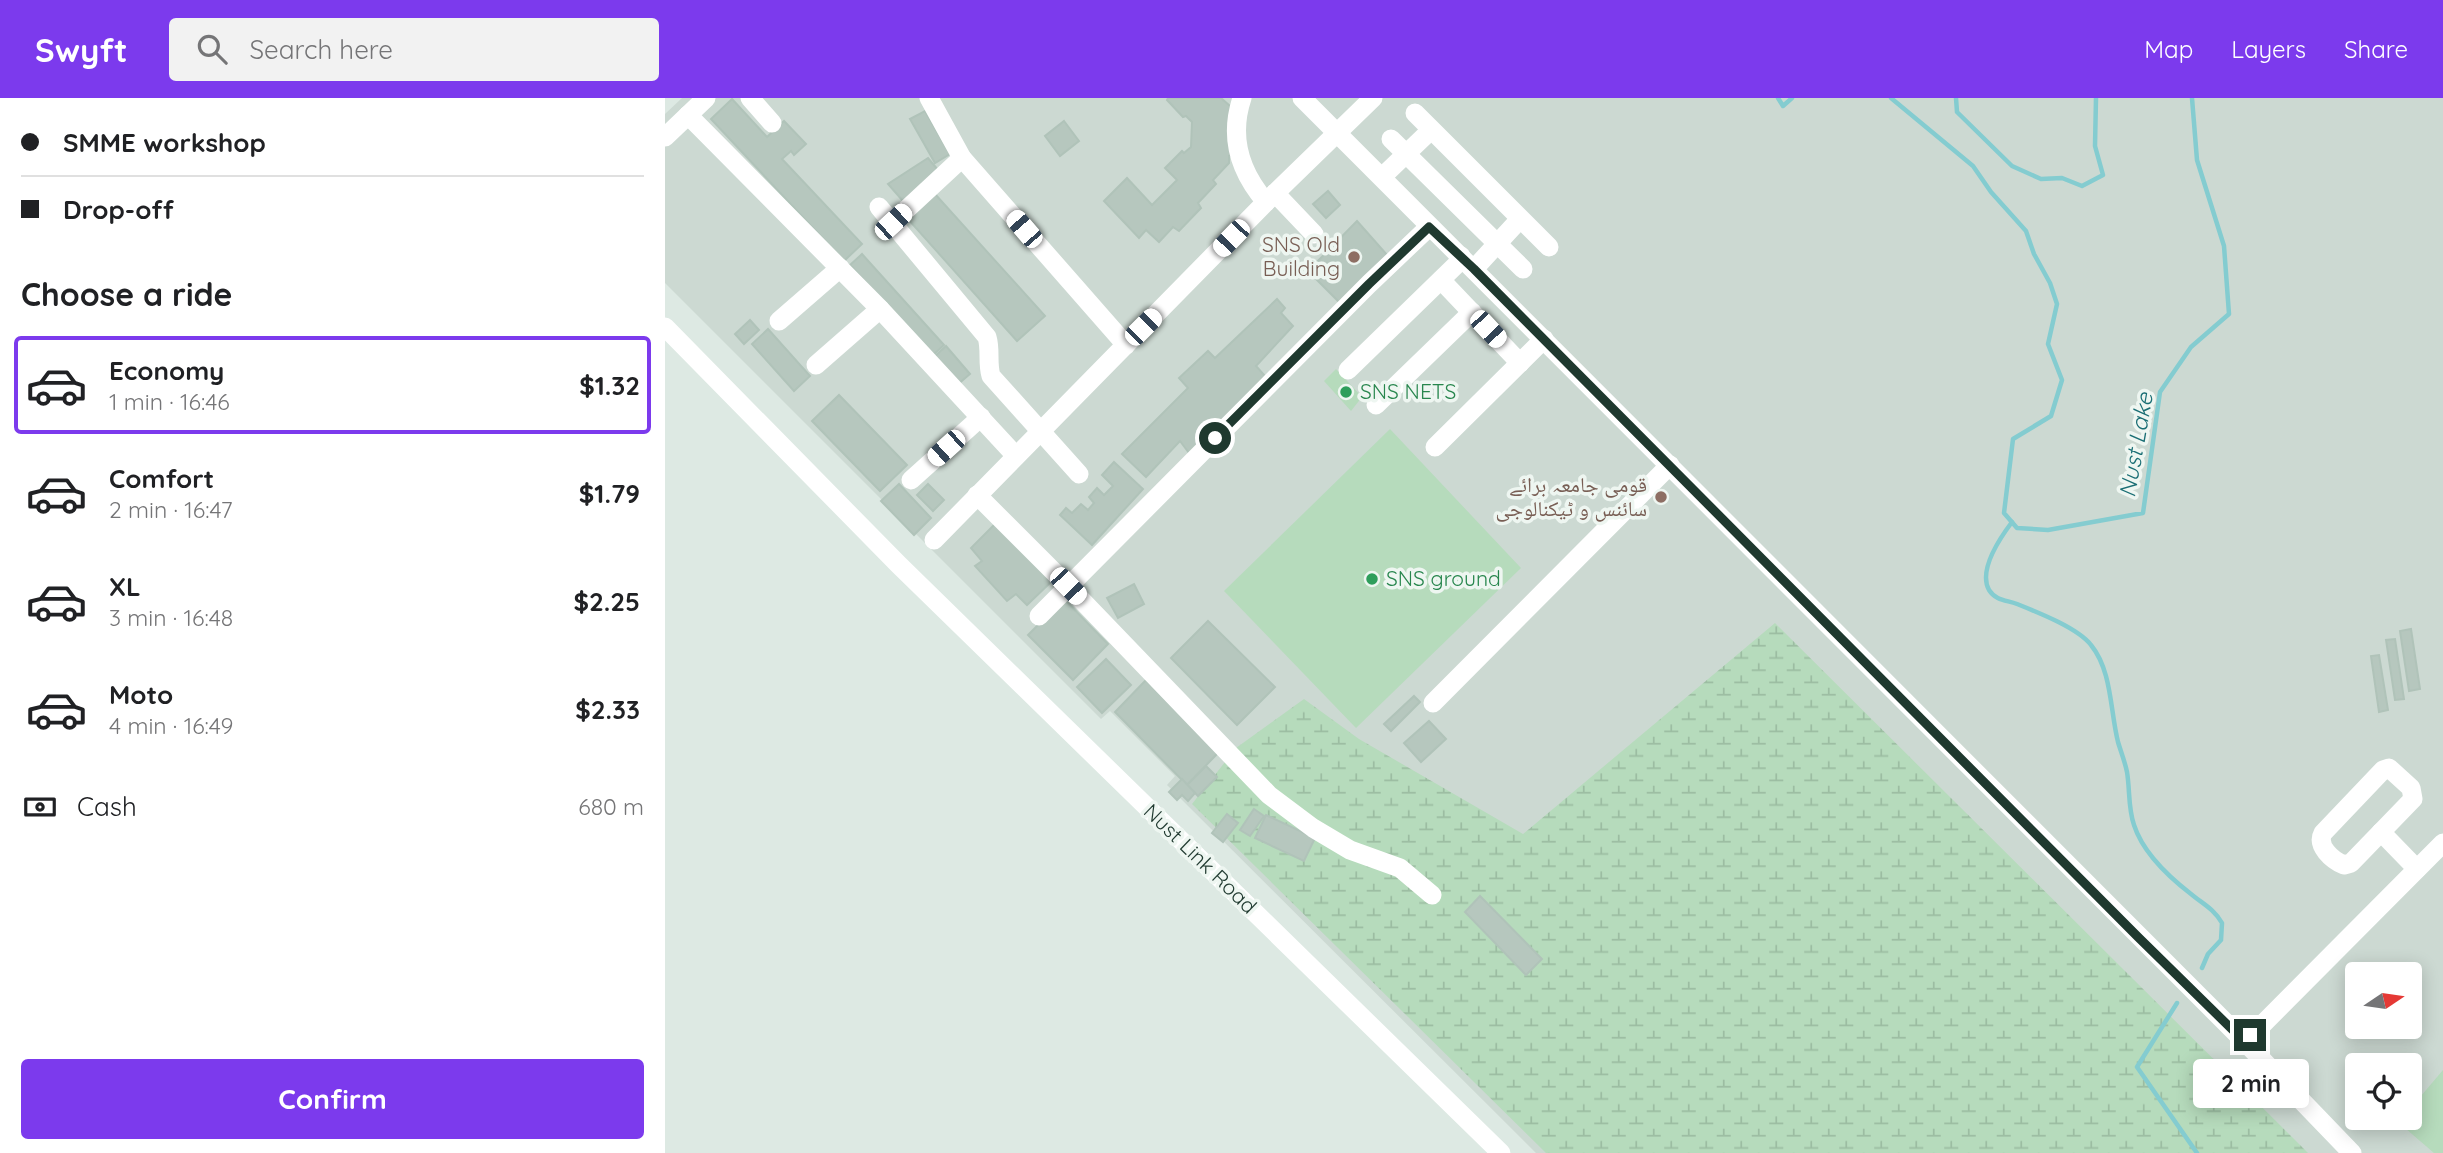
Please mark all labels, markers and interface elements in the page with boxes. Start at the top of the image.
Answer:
search box [169,18,659,81]
text: Swyft [35,29,127,70]
icon: search [193,30,231,68]
text: Search here [249,33,393,66]
text: Map [2144,34,2193,64]
text: Layers [2231,34,2306,64]
text: Share [2344,34,2408,64]
text: SMME workshop [63,126,266,159]
text: Drop-off [63,193,174,226]
car [871,200,916,244]
car [1003,206,1046,252]
car [1209,216,1254,260]
place label: SNS Old Building [1262,231,1340,281]
marker: SNS Old Building [1346,249,1362,265]
text: Choose a ride [21,274,233,314]
car [1121,305,1166,349]
car [1466,306,1511,352]
icon: car [25,354,88,417]
text: Economy [109,354,224,387]
text: $1.32 [579,369,640,402]
place label: SNS NETS [1360,378,1456,404]
marker: SNS NETS [1338,384,1354,400]
text: 1 min · 16:46 [109,387,230,416]
water label: Nust Lake [2112,389,2159,499]
route start [1199,422,1231,454]
car [924,426,969,470]
icon: car [25,462,88,525]
text: Comfort [109,462,214,495]
place label: قومی جامعہ برائے سائنس و ٹیکنالوجی [1495,471,1647,522]
text: $1.79 [579,477,640,510]
marker: قومی جامعہ برائے سائنس و ٹیکنالوجی [1653,489,1669,505]
text: 2 min · 16:47 [109,495,233,524]
car [1046,564,1091,608]
place label: SNS ground [1386,565,1501,591]
icon: car [25,570,88,633]
text: XL [109,570,141,603]
marker: SNS ground [1364,571,1380,587]
text: $2.25 [573,585,640,618]
text: 3 min · 16:48 [109,603,233,632]
icon: car [25,678,88,741]
text: Moto [109,678,173,711]
text: $2.33 [575,693,640,726]
text: 4 min · 16:49 [109,711,233,740]
icon: cash [21,788,59,826]
text: Cash [77,790,137,823]
text: 680 m [578,792,644,821]
street label: Nust Link Road [1139,798,1263,919]
north arrow [2345,962,2422,1040]
map controls [2345,962,2422,1130]
route end [2234,1019,2266,1051]
button: locate [2345,1053,2422,1130]
button: Confirm [21,1059,644,1139]
callout: 2 min [2192,1060,2308,1108]
text: 2 min [2221,1069,2281,1098]

